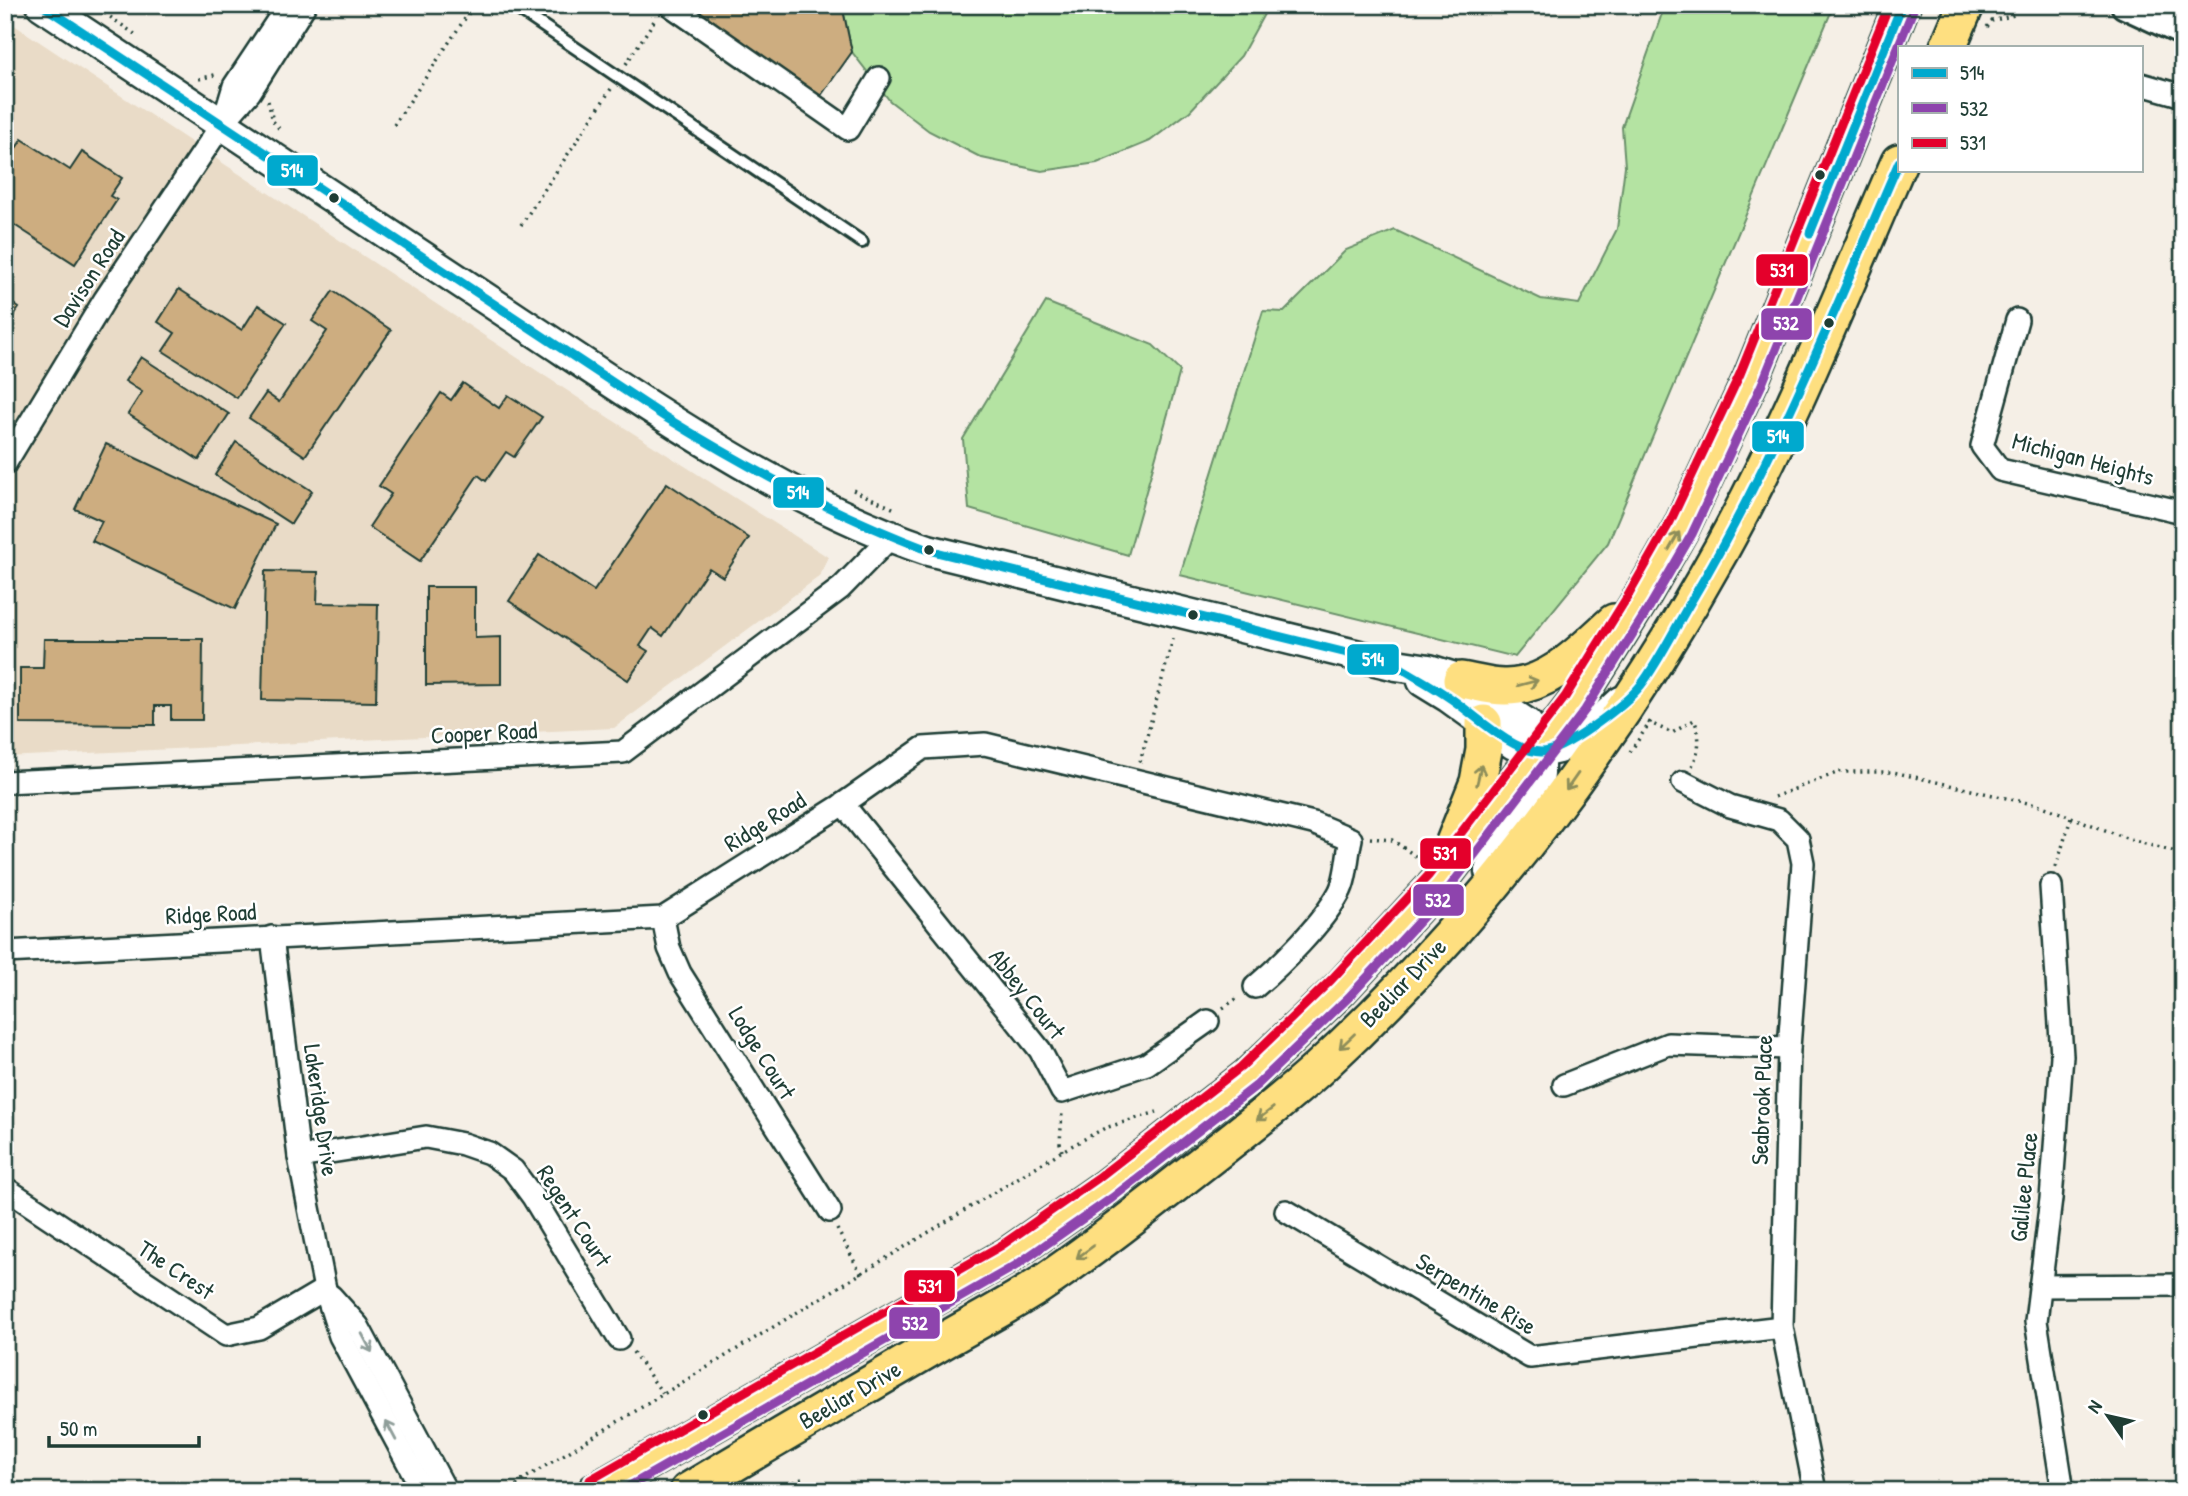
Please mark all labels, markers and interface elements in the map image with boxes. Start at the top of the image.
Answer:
legend [1898,46,2142,172]
text: 514 [1960,58,1985,87]
text: 532 [1960,94,1988,123]
text: 531 [1960,128,1986,157]
line badge: 514 [266,154,319,187]
text: 514 [281,157,303,183]
unlabelled marker [1813,168,1827,182]
unlabelled marker [327,191,341,205]
street label: Davison Road [45,222,132,332]
line badge: 531 [1755,253,1809,287]
text: 531 [1770,257,1794,283]
line badge: 532 [1760,307,1813,341]
text: 532 [1773,310,1799,336]
unlabelled marker [1822,316,1836,330]
line badge: 514 [1751,420,1805,453]
text: 514 [1767,423,1789,449]
street label: Michigan Heights [2009,424,2158,492]
line badge: 514 [772,476,825,509]
text: 514 [787,479,809,505]
one-way arrow [1667,531,1681,551]
unlabelled marker [922,543,936,557]
unlabelled marker [1186,608,1200,622]
line badge: 514 [1346,643,1400,676]
text: 514 [1362,646,1384,672]
one-way arrow [1516,676,1538,689]
street label: Cooper Road [430,713,538,751]
one-way arrow [1473,764,1486,786]
one-way arrow [1565,772,1579,791]
street label: Ridge Road [718,784,811,859]
line badge: 531 [1419,837,1472,870]
text: 531 [1433,840,1457,866]
line badge: 532 [1412,883,1465,917]
text: 532 [1425,887,1451,913]
street label: Ridge Road [165,895,257,931]
street label: Beeliar Drive [1352,930,1453,1034]
street label: Abbey Court [982,942,1074,1046]
street label: Lodge Court [722,1000,804,1106]
one-way arrow [1339,1033,1356,1050]
street label: Seabrook Place [1743,1034,1779,1166]
street label: Lakeridge Drive [297,1042,347,1178]
one-way arrow [1257,1106,1275,1121]
street label: Galilee Place [2001,1130,2045,1243]
street label: Regent Court [530,1158,620,1273]
street label: The Crest [132,1232,222,1307]
one-way arrow [1076,1245,1095,1260]
street label: Serpentine Rise [1410,1245,1543,1342]
line badge: 531 [903,1269,956,1303]
text: 531 [918,1273,942,1299]
line badge: 532 [888,1306,941,1340]
text: 532 [902,1310,928,1336]
one-way arrow [361,1332,374,1353]
street label: Beeliar Drive [793,1352,907,1436]
north arrow [2072,1380,2142,1450]
text: N [2080,1395,2108,1418]
scale bar [49,1405,200,1449]
unlabelled marker [696,1408,710,1422]
text: 50 m [60,1414,97,1443]
one-way arrow [383,1421,397,1441]

